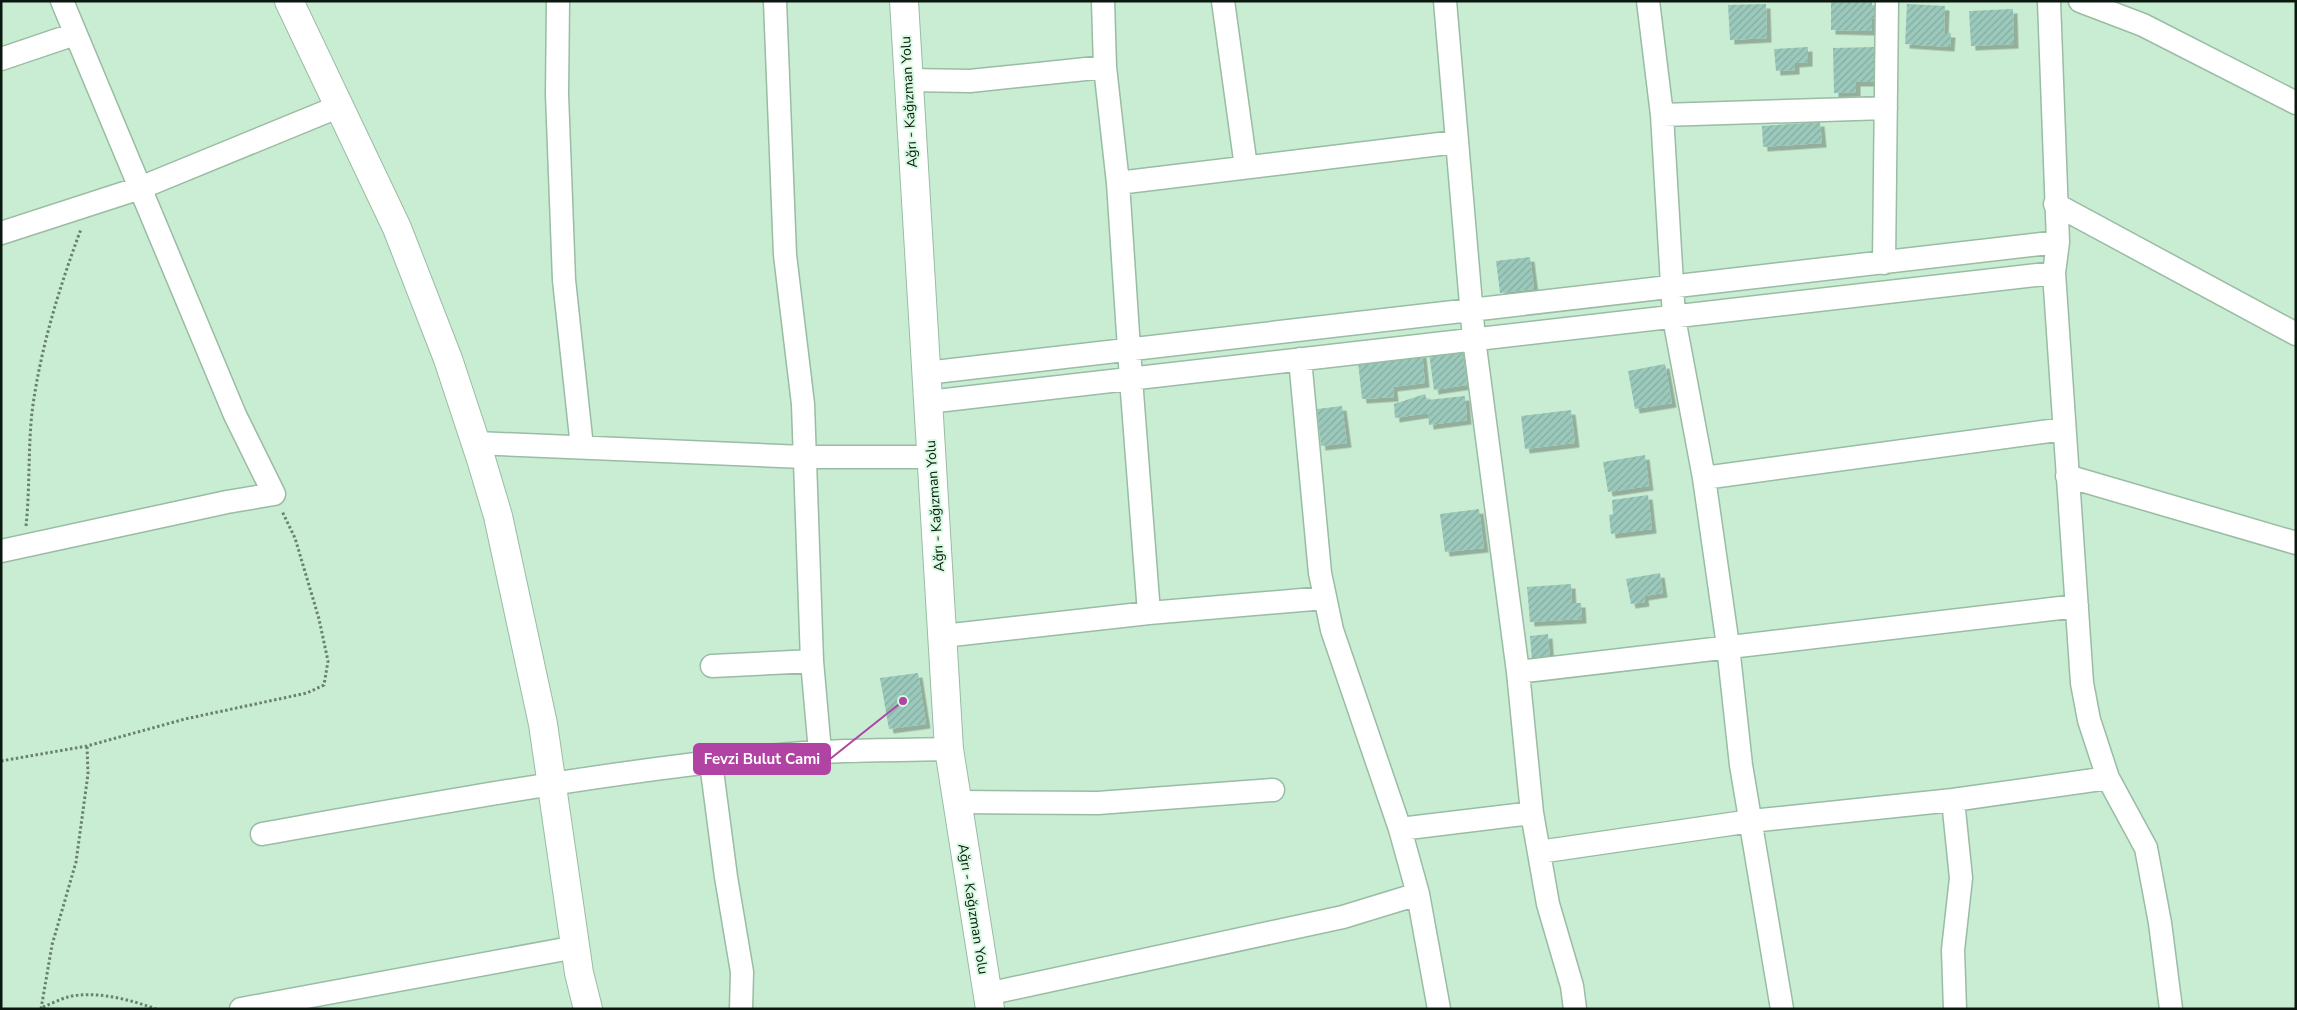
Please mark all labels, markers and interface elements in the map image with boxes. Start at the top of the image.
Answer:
street label: Ağrı - Kağızman Yolu [896,36,922,168]
street label: Ağrı - Kağızman Yolu [921,440,949,572]
callout: Fevzi Bulut Cami [694,744,830,774]
text: Fevzi Bulut Cami [704,749,820,769]
street label: Ağrı - Kağızman Yolu [953,842,993,976]

